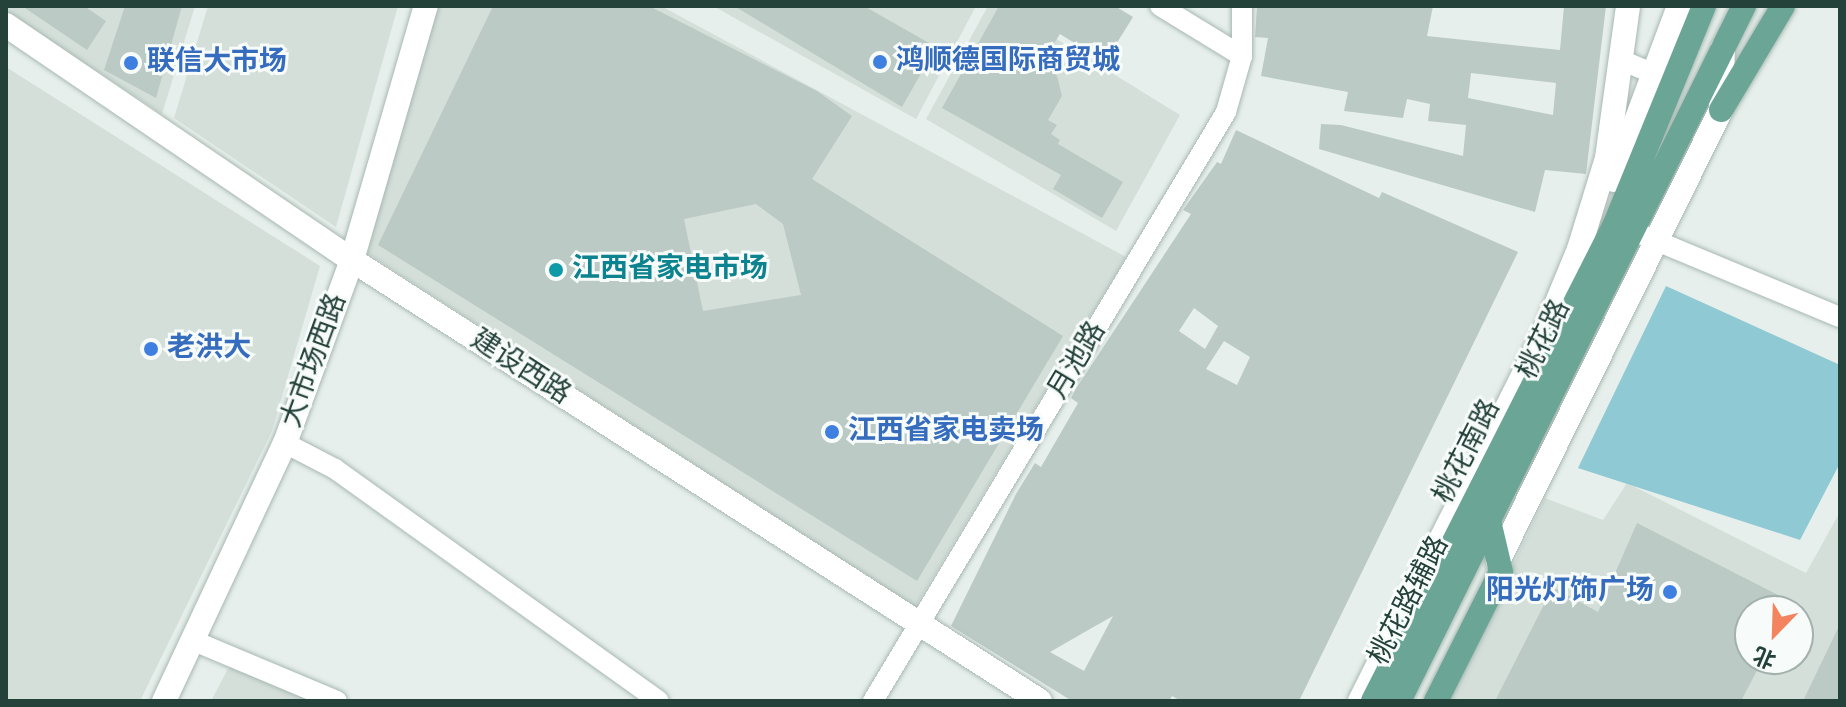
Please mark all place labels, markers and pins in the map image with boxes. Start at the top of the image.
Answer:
place label: 鸿顺德国际商贸城 [896,45,1120,79]
place label: 联信大市场 [147,46,287,80]
marker: 鸿顺德国际商贸城 [871,53,889,71]
marker: 联信大市场 [122,54,140,72]
place label: 江西省家电市场 [572,253,768,287]
marker: 江西省家电市场 [547,261,565,279]
place label: 老洪大 [167,332,251,366]
marker: 老洪大 [142,340,160,358]
place label: 江西省家电卖场 [848,415,1044,449]
marker: 江西省家电卖场 [823,423,841,441]
place label: 阳光灯饰广场 [1486,575,1654,609]
marker: 阳光灯饰广场 [1661,583,1679,601]

